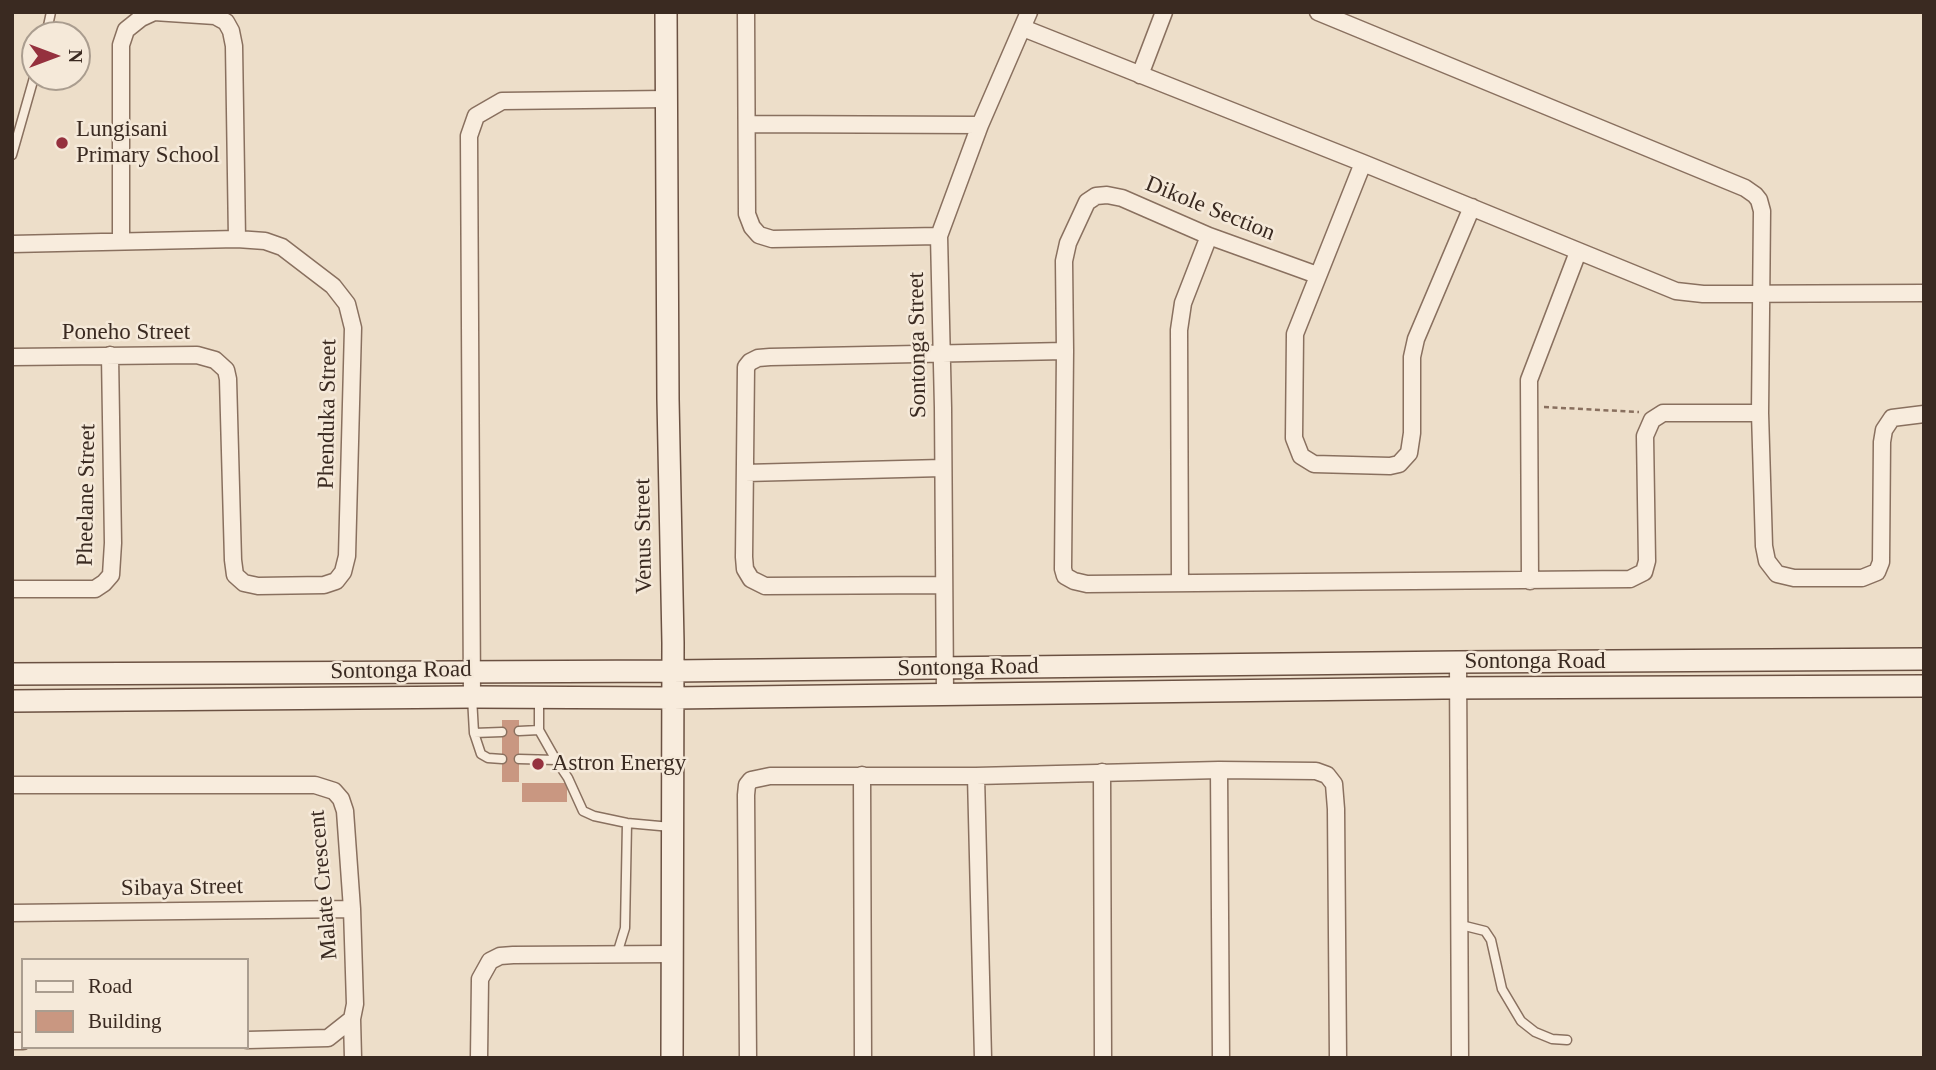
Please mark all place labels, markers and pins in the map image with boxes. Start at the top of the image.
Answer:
place label: Lungisani Primary School [76,116,220,170]
marker: Lungisani Primary School [54,135,70,151]
place label: Astron Energy [552,750,686,778]
marker: Astron Energy [530,756,546,772]

